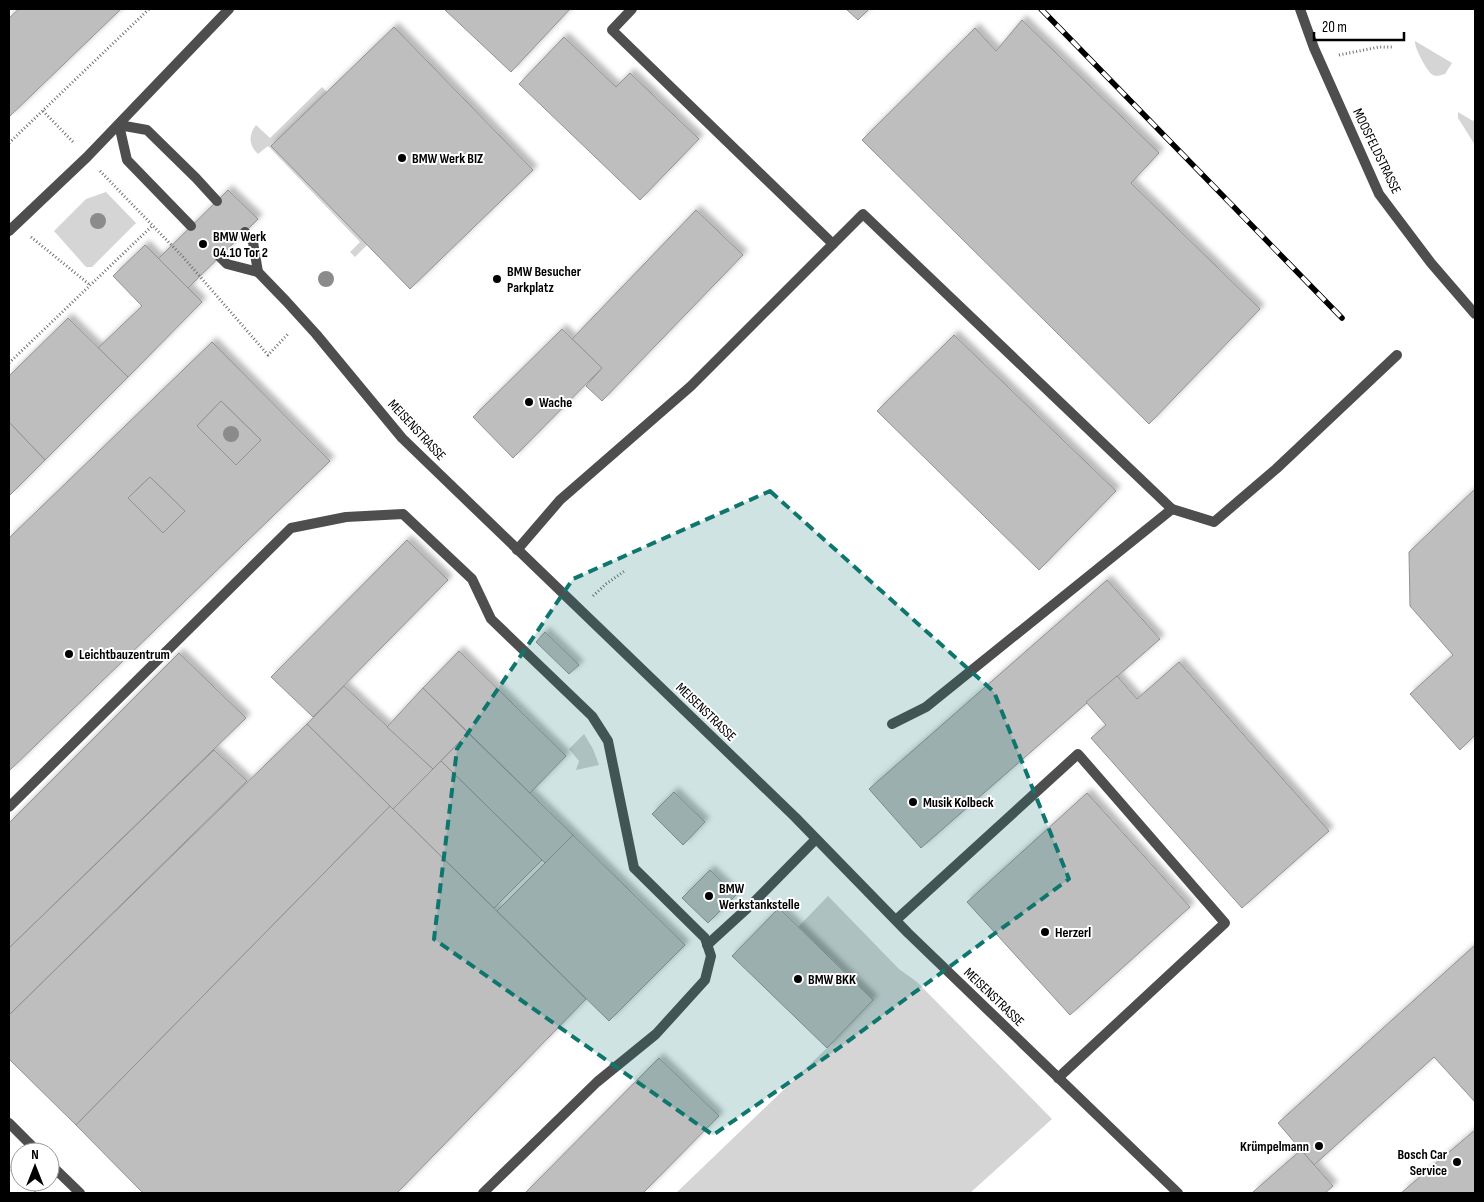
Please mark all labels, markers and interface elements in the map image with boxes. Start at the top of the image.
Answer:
scale bar [1314,10,1404,42]
text: 20 m [1322,18,1347,37]
street label: MOOSFELDSTRASSE [1349,106,1405,197]
place label: BMW Werk BIZ [412,150,483,167]
marker: BMW Werk BIZ [396,152,408,164]
place label: BMW Werk 04.10 Tor 2 [213,228,268,261]
marker: BMW Werk 04.10 Tor 2 [197,238,209,250]
place label: BMW Besucher Parkplatz [507,263,582,296]
marker: BMW Besucher Parkplatz [491,273,503,285]
place label: Wache [539,394,572,411]
street label: MEISENSTRASSE [384,396,450,464]
marker: Wache [523,396,535,408]
place label: Leichtbauzentrum [79,646,170,663]
marker: Leichtbauzentrum [63,648,75,660]
street label: MEISENSTRASSE [672,679,740,745]
place label: Musik Kolbeck [923,794,994,811]
marker: Musik Kolbeck [907,796,919,808]
place label: BMW Werkstankstelle [719,880,800,913]
marker: BMW Werkstankstelle [703,890,715,902]
place label: Herzerl [1055,924,1091,941]
marker: Herzerl [1039,926,1051,938]
street label: MEISENSTRASSE [960,964,1028,1030]
place label: BMW BKK [808,971,856,988]
marker: BMW BKK [792,973,804,985]
place label: Krümpelmann [1240,1138,1309,1155]
marker: Krümpelmann [1313,1140,1325,1152]
north arrow [10,1142,60,1192]
text: N [31,1146,39,1163]
place label: Bosch Car Service [1397,1146,1448,1179]
marker: Bosch Car Service [1451,1156,1463,1168]

